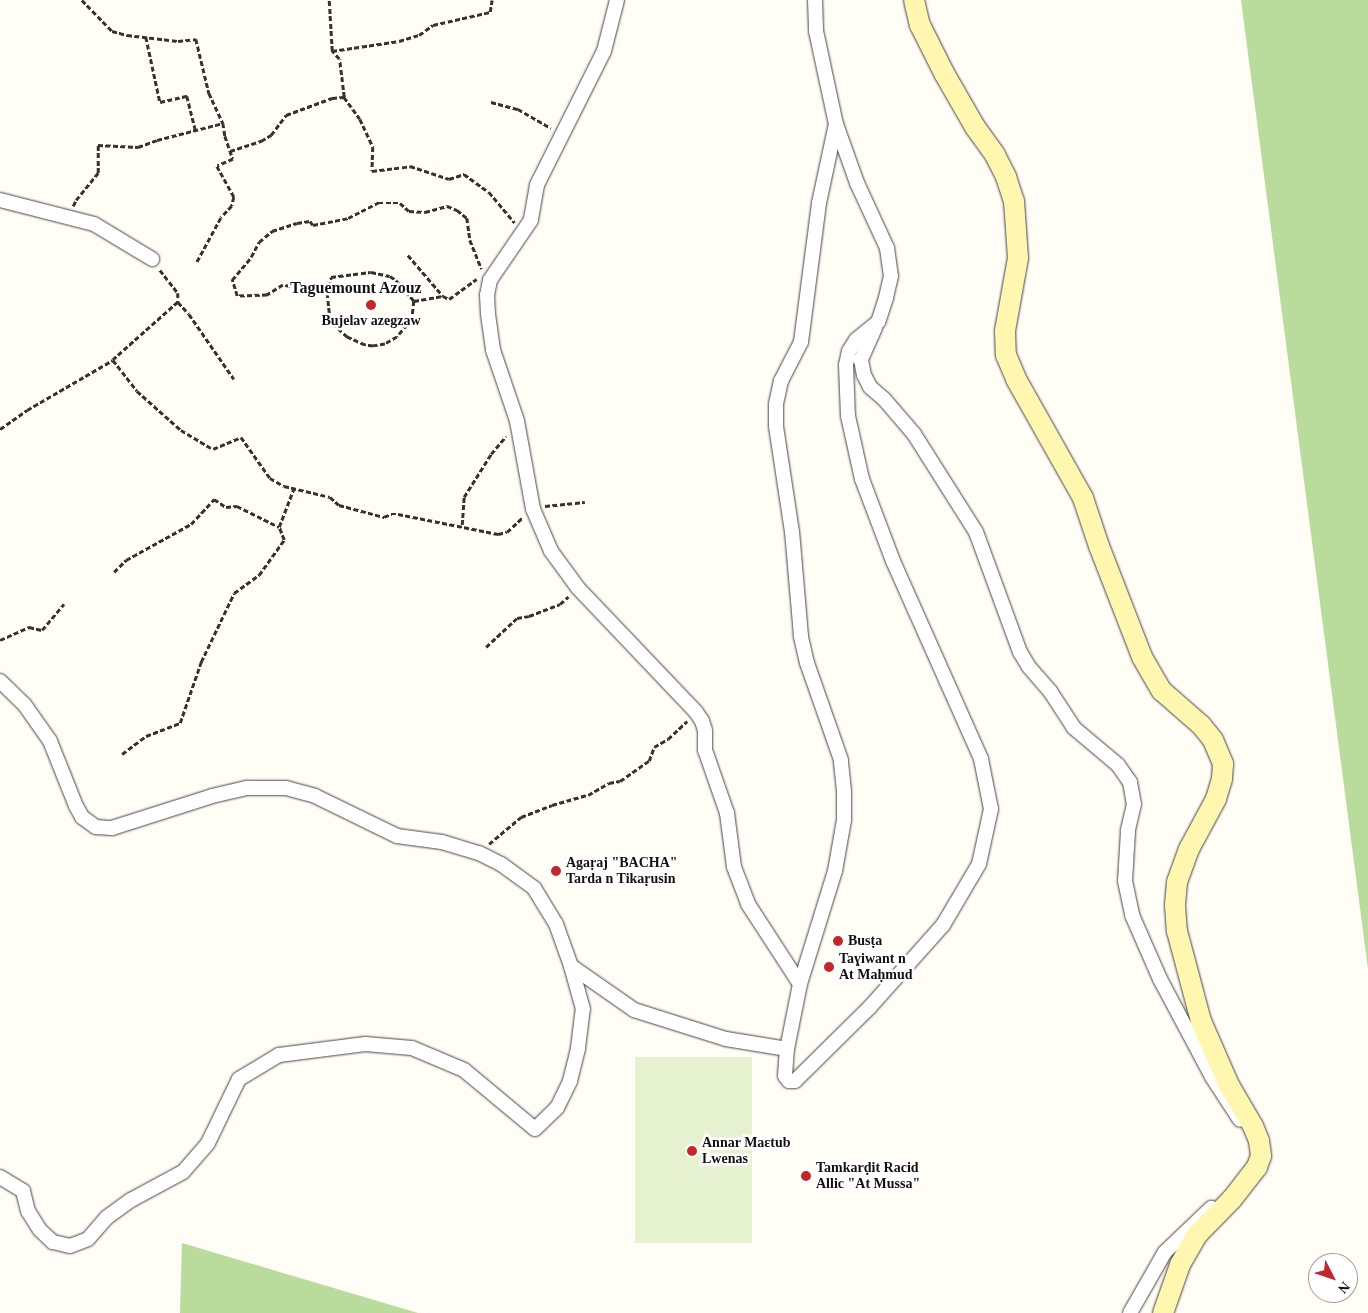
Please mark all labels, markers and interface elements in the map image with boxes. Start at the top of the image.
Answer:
district label: Taguemount Azouz [290,278,422,298]
marker: Bujelav azegzaw [365,299,377,311]
place label: Bujelav azegzaw [321,313,421,329]
place label: Agaṛaj "BACHA" Tarda n Tikaṛusin [566,855,678,888]
marker: Agaṛaj "BACHA" Tarda n Tikaṛusin [550,865,562,877]
place label: Busṭa [848,933,882,949]
marker: Busṭa [832,935,844,947]
place label: Taɣiwant n At Maḥmud [839,951,913,984]
marker: Taɣiwant n At Maḥmud [823,961,835,973]
place label: Annar Maɛtub Lwenas [702,1135,791,1168]
marker: Annar Maɛtub Lwenas [686,1145,698,1157]
place label: Tamkarḍit Racid Allic "At Mussa" [816,1160,920,1192]
marker: Tamkarḍit Racid Allic "At Mussa" [800,1170,812,1182]
north arrow [1308,1253,1358,1303]
text: N [1335,1279,1353,1296]

